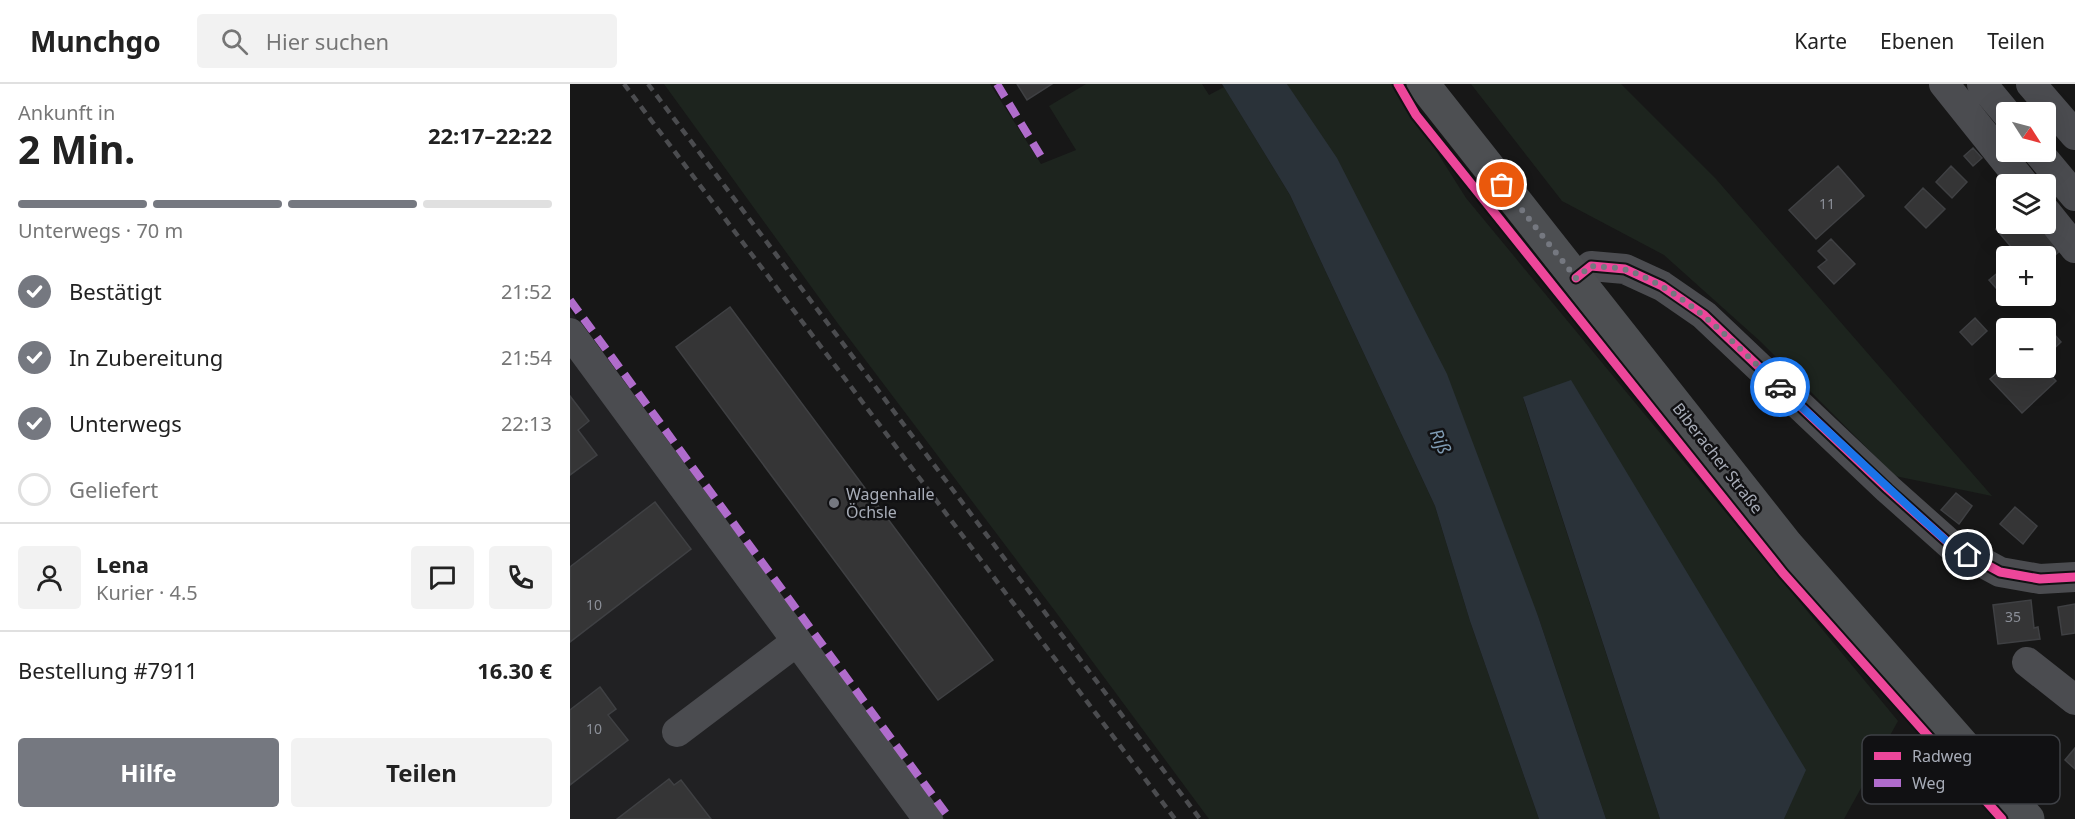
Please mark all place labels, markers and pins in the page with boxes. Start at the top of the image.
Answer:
pin [1476,159,1527,210]
place label: Wagenhalle Öchsle [846,483,934,523]
marker: Wagenhalle Öchsle [827,496,841,510]
pin [1942,529,1993,580]

